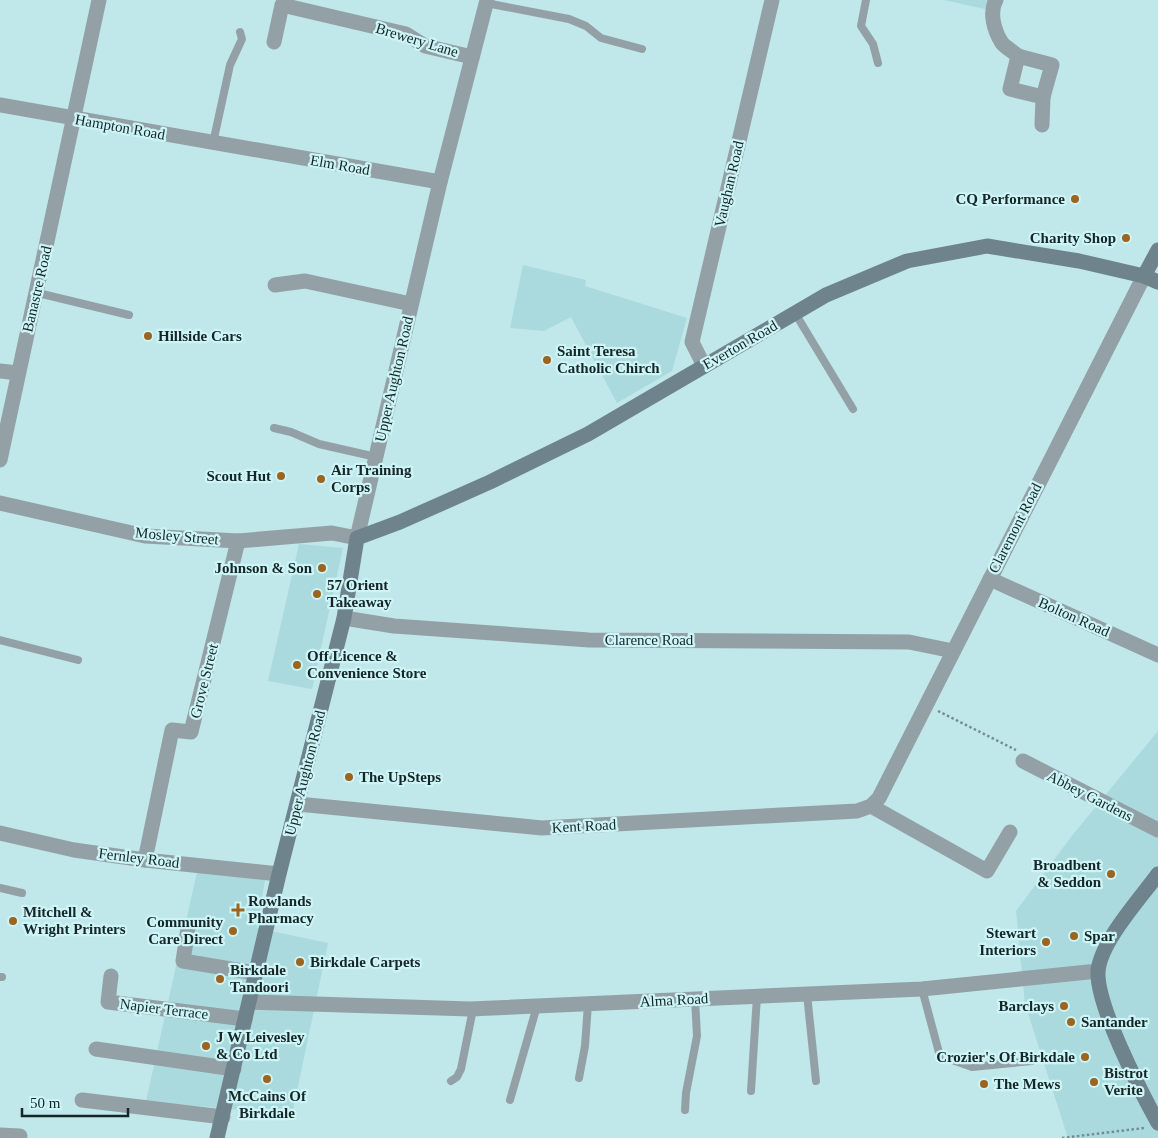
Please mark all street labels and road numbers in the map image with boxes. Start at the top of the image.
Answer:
street label: Brewery Lane [374,20,460,60]
street label: Hampton Road [74,111,167,143]
street label: Vaughan Road [711,139,747,229]
street label: Elm Road [309,152,372,178]
street label: Banastre Road [19,244,55,334]
street label: Upper Aughton Road [372,314,416,443]
street label: Everton Road [700,317,780,373]
street label: Claremont Road [985,480,1045,576]
street label: Mosley Street [135,524,220,548]
street label: Bolton Road [1036,594,1113,640]
street label: Clarence Road [605,632,694,648]
street label: Grove Street [187,641,221,720]
street label: Upper Aughton Road [282,708,328,837]
street label: Abbey Gardens [1045,768,1136,824]
street label: Kent Road [551,816,617,836]
street label: Fernley Road [98,845,181,871]
street label: Alma Road [639,990,709,1010]
street label: Napier Terrace [119,996,209,1022]

